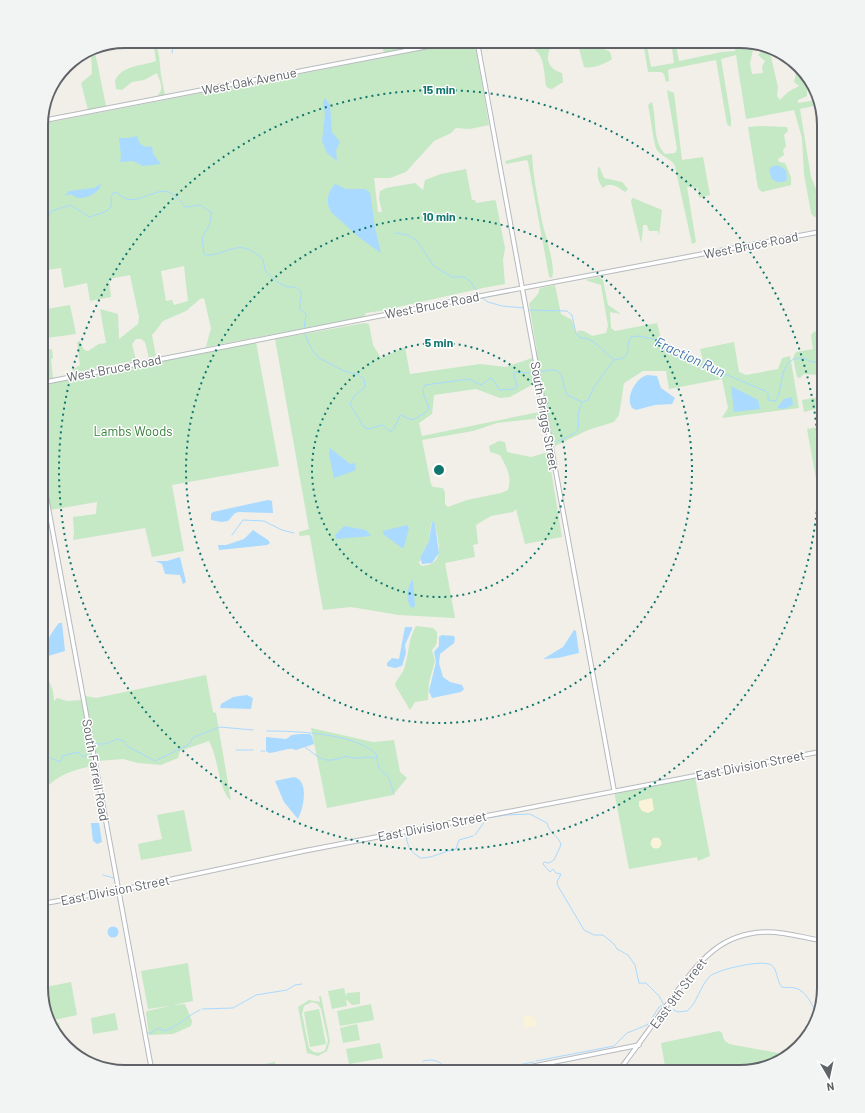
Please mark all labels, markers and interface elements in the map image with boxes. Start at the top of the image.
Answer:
street label: West Oak Avenue [200,64,298,98]
text: 15 min [423,82,455,96]
text: 10 min [422,209,456,223]
street label: West Bruce Road [702,228,800,262]
street label: West Bruce Road [383,288,481,322]
water label: Fraction Run [652,333,728,380]
text: 5 min [425,335,453,349]
street label: West Bruce Road [65,351,163,385]
street label: South Briggs Street [528,360,562,472]
park label: Lambs Woods [93,423,173,439]
centre of rings [432,463,446,477]
street label: South Farrell Road [79,718,113,822]
street label: East Division Street [694,747,806,783]
street label: East Division Street [376,808,488,844]
street label: East Division Street [59,872,171,908]
street label: East 9th Street [646,954,710,1032]
north arrow [809,1057,849,1097]
text: N [826,1080,835,1094]

